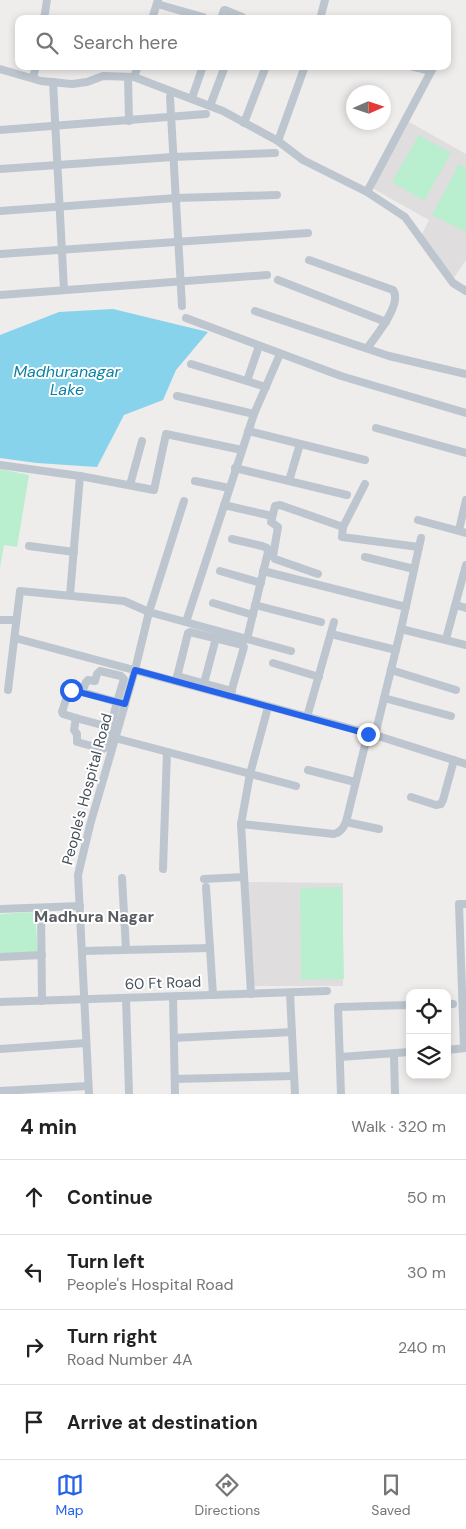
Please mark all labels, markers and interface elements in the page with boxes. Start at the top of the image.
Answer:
search box [15,15,451,70]
icon: search [33,29,61,57]
text: Search here [73,30,178,55]
north arrow [346,85,391,130]
water label: Madhuranagar Lake [13,361,122,400]
route start [60,679,83,702]
street label: People's Hospital Road [57,711,117,867]
route end [357,723,380,746]
district label: Madhura Nagar [34,906,154,927]
street label: 60 Ft Road [124,972,202,994]
map controls [406,989,451,1079]
button: locate [406,989,451,1034]
button: layers [406,1034,451,1079]
text: 4 min [20,1113,77,1141]
text: Walk · 320 m [351,1116,446,1137]
icon: ahead [20,1183,48,1211]
text: Continue [67,1185,153,1210]
text: 50 m [407,1187,446,1208]
text: Turn left [67,1249,145,1274]
icon: left [20,1258,48,1286]
text: 30 m [407,1262,446,1283]
text: People's Hospital Road [67,1274,234,1295]
text: Turn right [67,1324,157,1349]
icon: right [20,1333,48,1361]
text: 240 m [398,1337,446,1358]
text: Road Number 4A [67,1349,193,1370]
icon: arrive [20,1408,48,1436]
text: Arrive at destination [67,1410,258,1435]
tab: Map [55,1471,84,1519]
tab: Directions [195,1471,260,1519]
tab: Saved [371,1471,411,1519]

